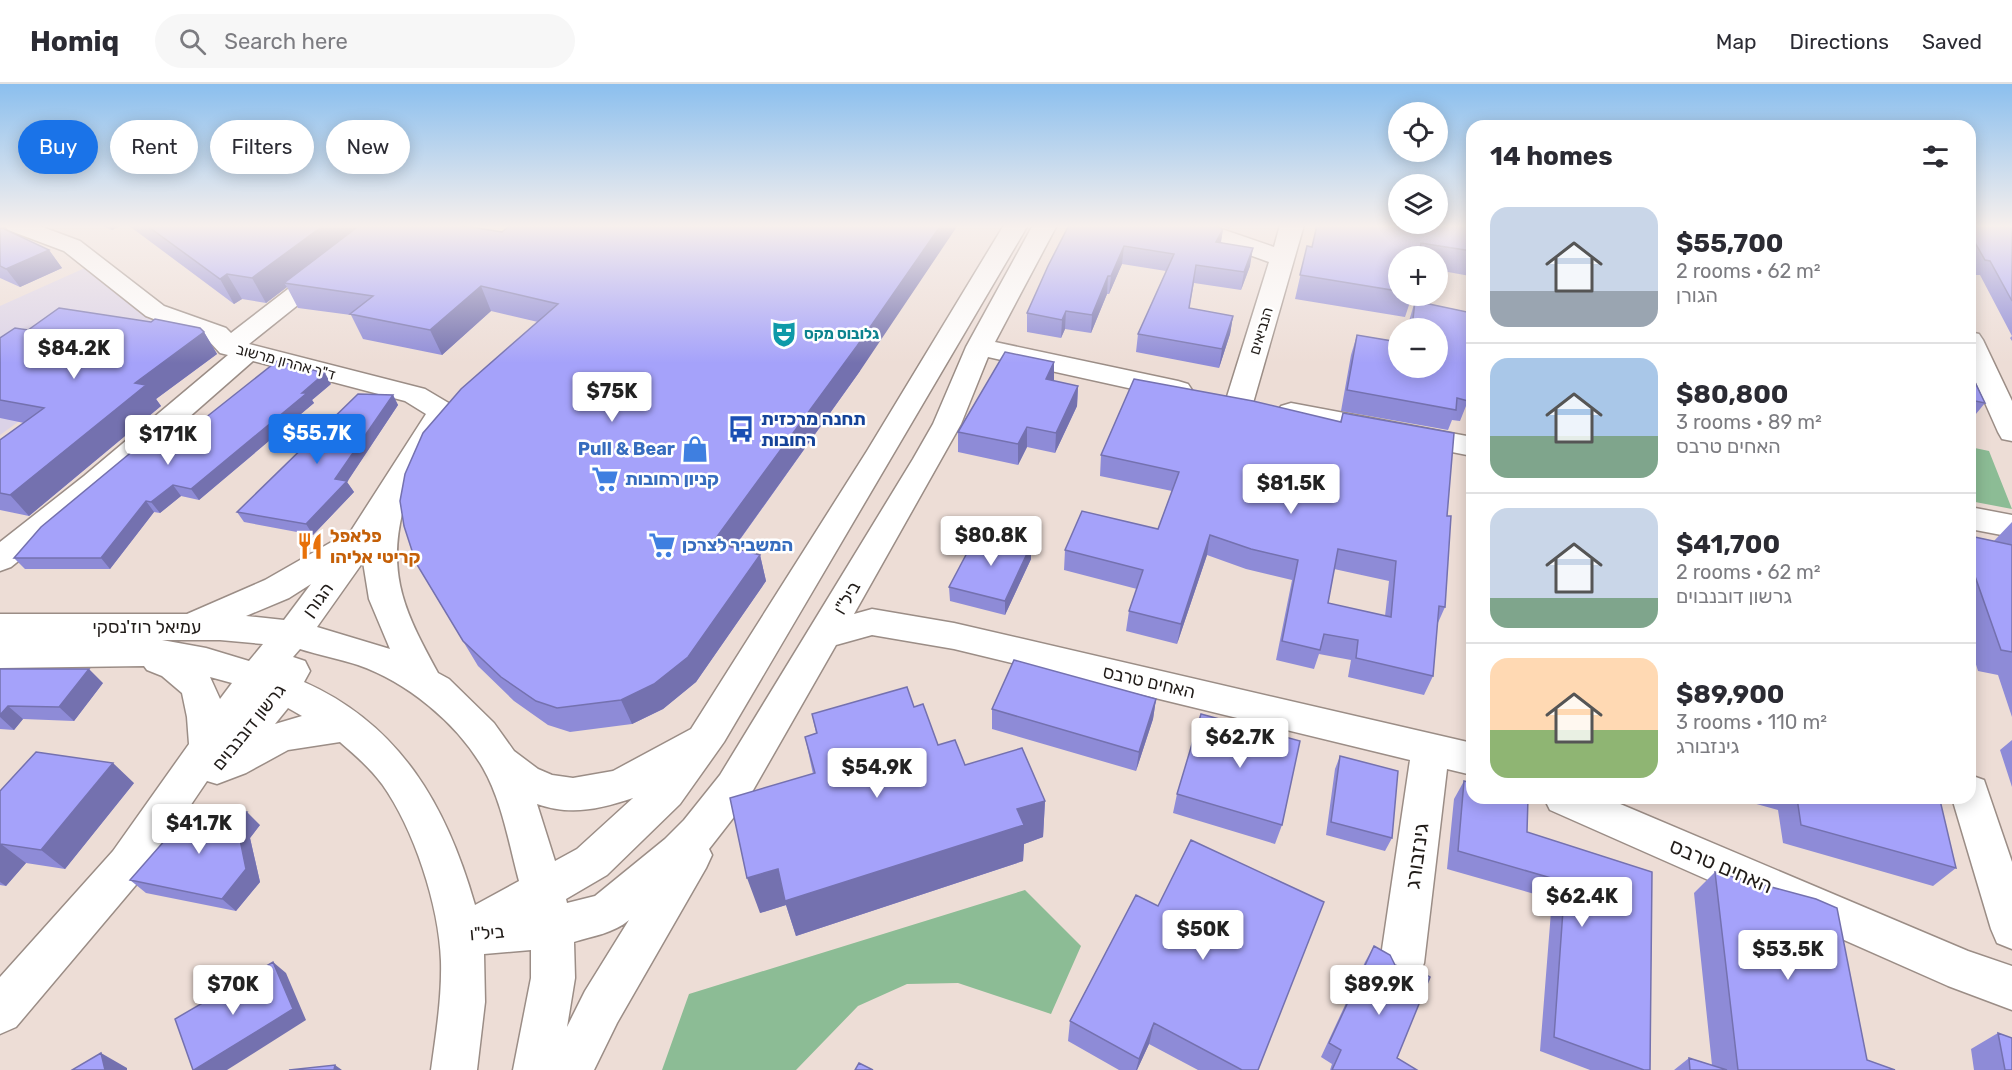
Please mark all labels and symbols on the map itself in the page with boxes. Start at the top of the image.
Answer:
street label: הנביאים [1245,305,1277,357]
theatre icon: גלובוס מקס [769,319,799,349]
place label: גלובוס מקס [804,325,879,343]
pin: $84.2K [25,329,123,380]
street label: ד"ר אהרון מרשוב [234,340,338,384]
pin: $75K [576,372,648,423]
place label: תחנה מרכזית רחובות [761,408,866,451]
pin: $55.7K [268,414,366,465]
bus stop icon: תחנה מרכזית רחובות [726,414,756,444]
pin: $171K [126,415,210,466]
shop icon: Pull & Bear [680,434,710,464]
place label: Pull & Bear [578,438,675,460]
supermarket icon: קניון רחובות [590,464,620,494]
pin: $81.5K [1242,464,1340,515]
place label: קניון רחובות [625,468,719,490]
pin: $80.8K [942,516,1040,567]
place label: פלאפל קריטי אליהו [330,525,421,568]
supermarket icon: המשביר לצרכן [647,530,677,560]
restaurant icon: פלאפל קריטי אליהו [295,531,325,561]
place label: המשביר לצרכן [682,534,793,556]
street label: ביל"ו [829,577,865,618]
street label: הגורן [298,578,338,622]
street label: עמיאל רוז'נסקי [93,616,201,638]
street label: האחים טרבס [1101,661,1197,703]
street label: גרשון דובנבוים [208,679,290,775]
pin: $62.7K [1191,718,1289,769]
pin: $54.9K [828,748,926,799]
pin: $41.7K [150,804,248,855]
street label: גינזבורג [1399,821,1434,891]
street label: האחים טרבס [1666,833,1777,898]
pin: $62.4K [1533,877,1631,928]
pin: $50K [1167,910,1239,961]
street label: ביל"ו [469,921,505,945]
pin: $53.5K [1739,930,1837,981]
pin: $70K [197,965,269,1016]
pin: $89.9K [1330,965,1428,1016]

